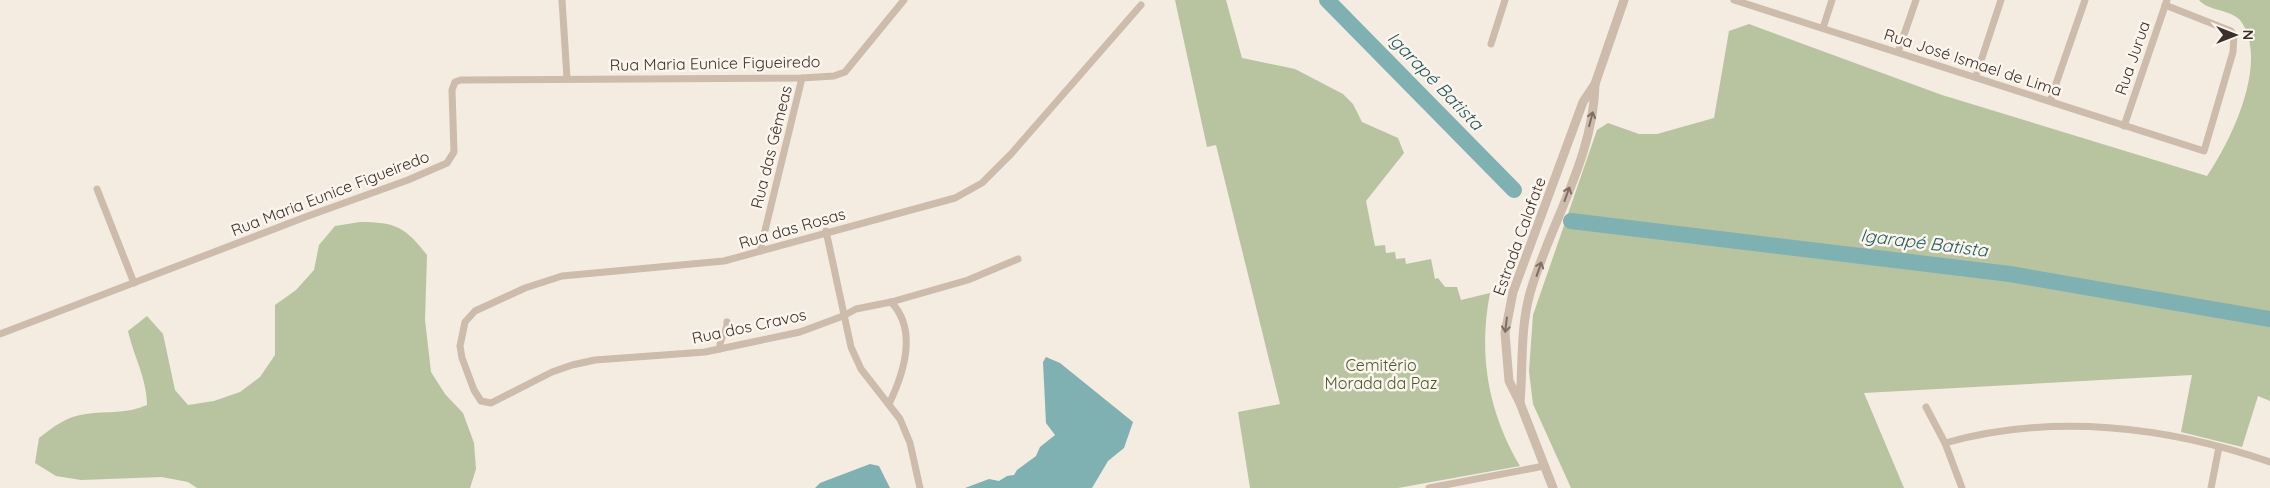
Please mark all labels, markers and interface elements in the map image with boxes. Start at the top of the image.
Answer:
north arrow [2210,10,2260,60]
street label: Rua Jurua [2110,18,2154,98]
street label: Rua José Ismael de Lima [1882,24,2064,100]
water label: Igarapé Batista [1383,27,1489,136]
text: N [2239,30,2257,40]
street label: Rua Maria Eunice Figueiredo [609,51,821,75]
street label: Rua das Gêmeas [746,83,796,211]
one-way arrow [1587,112,1596,128]
street label: Rua Maria Eunice Figueiredo [228,146,432,240]
street label: Estrada Calafate [1488,174,1550,298]
one-way arrow [1563,187,1572,202]
street label: Rua das Rosas [736,203,848,253]
water label: Igarapé Batista [1859,223,1990,262]
one-way arrow [1534,261,1544,277]
street label: Rua dos Cravos [690,304,808,348]
one-way arrow [1501,316,1511,332]
park label: Cemitério Morada da Paz [1325,355,1437,393]

